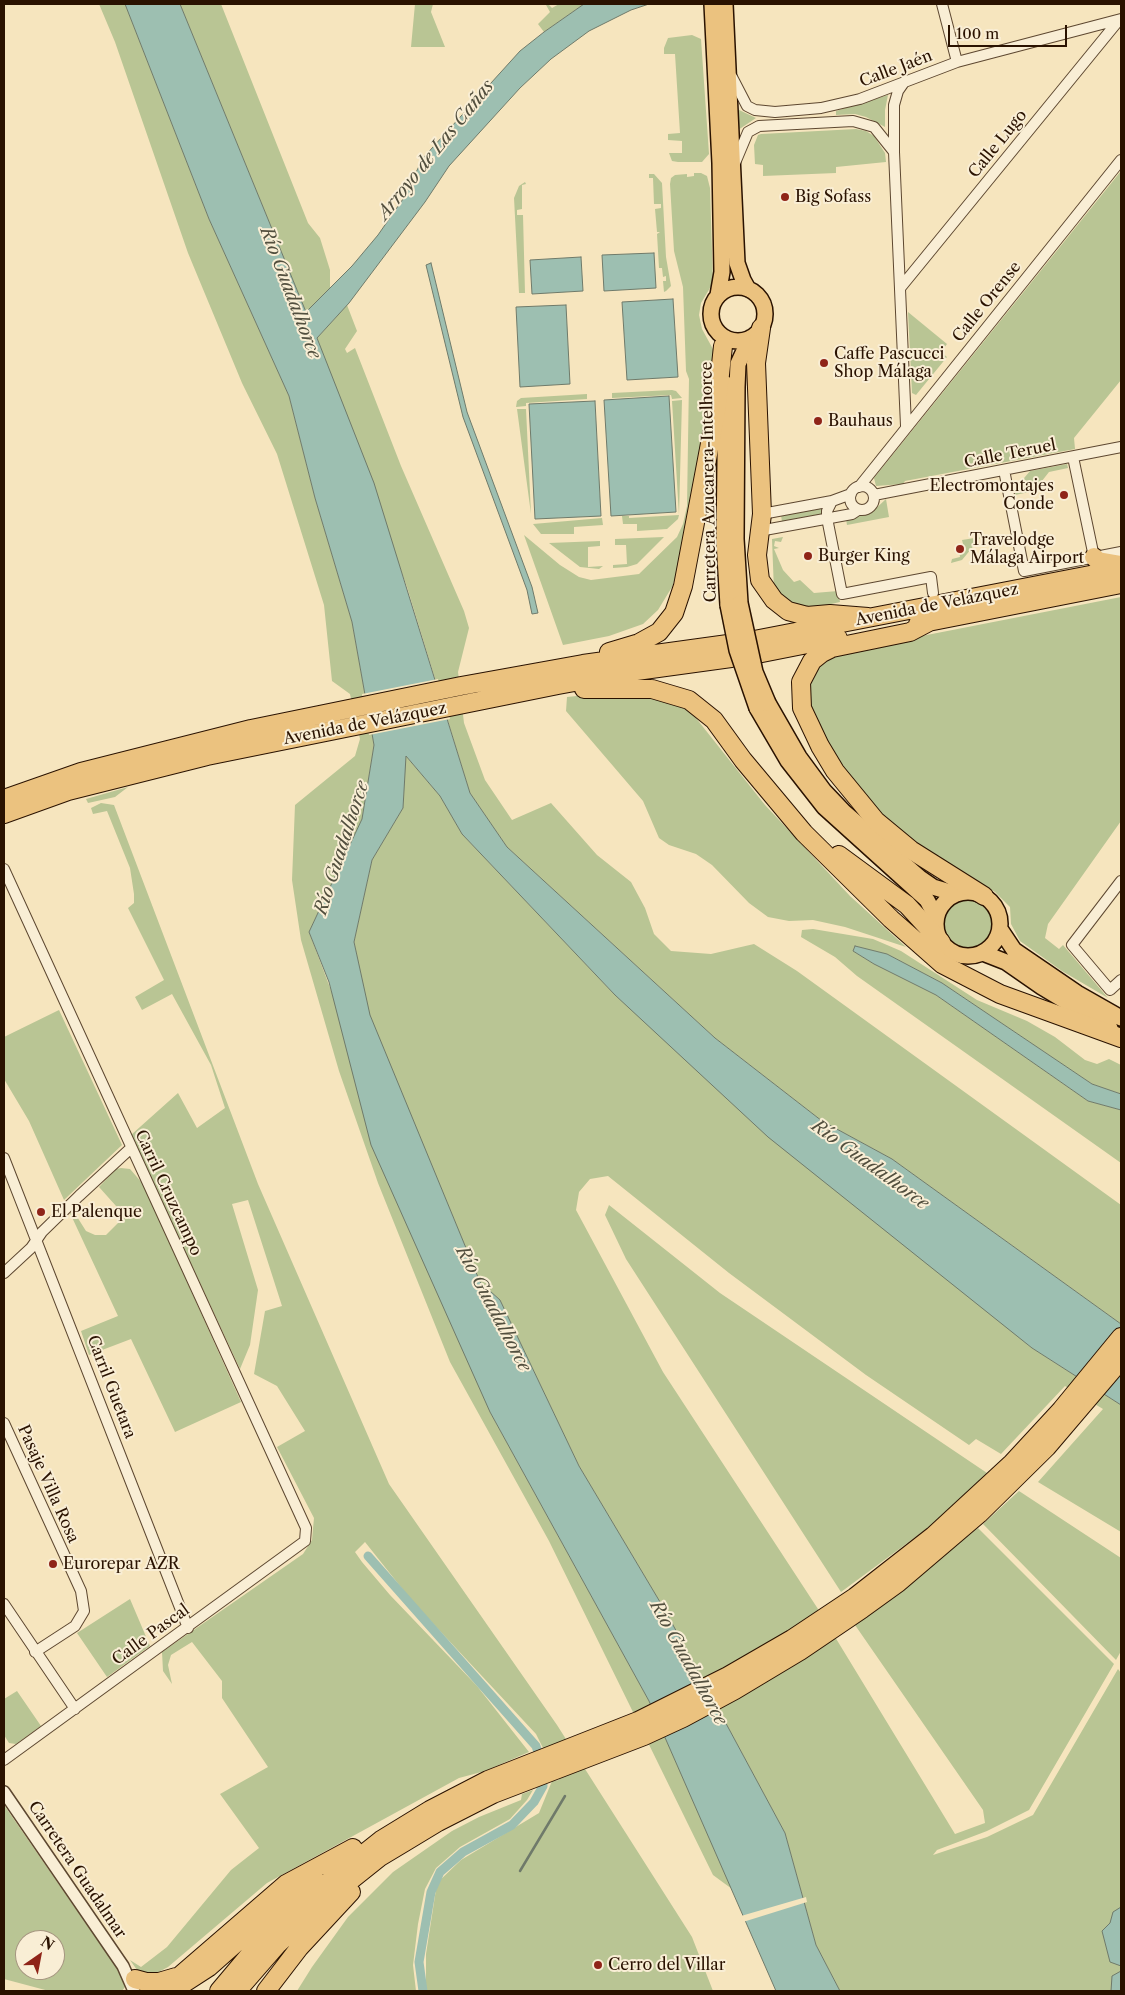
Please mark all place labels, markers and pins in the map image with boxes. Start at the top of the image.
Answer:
place label: Big Sofass [795,187,871,207]
marker: Big Sofass [779,191,791,203]
place label: Caffe Pascucci Shop Málaga [834,344,944,382]
marker: Caffe Pascucci Shop Málaga [818,357,830,369]
place label: Bauhaus [828,411,893,431]
marker: Bauhaus [812,415,824,427]
place label: Electromontajes Conde [930,476,1054,514]
marker: Electromontajes Conde [1058,489,1070,501]
place label: Travelodge Málaga Airport [970,530,1084,568]
marker: Travelodge Málaga Airport [954,543,966,555]
place label: Burger King [818,546,910,566]
marker: Burger King [802,550,814,562]
place label: El Palenque [51,1202,142,1222]
marker: El Palenque [35,1206,47,1218]
place label: Eurorepar AZR [63,1554,179,1574]
marker: Eurorepar AZR [47,1558,59,1570]
place label: Cerro del Villar [608,1955,725,1975]
marker: Cerro del Villar [592,1959,604,1971]

